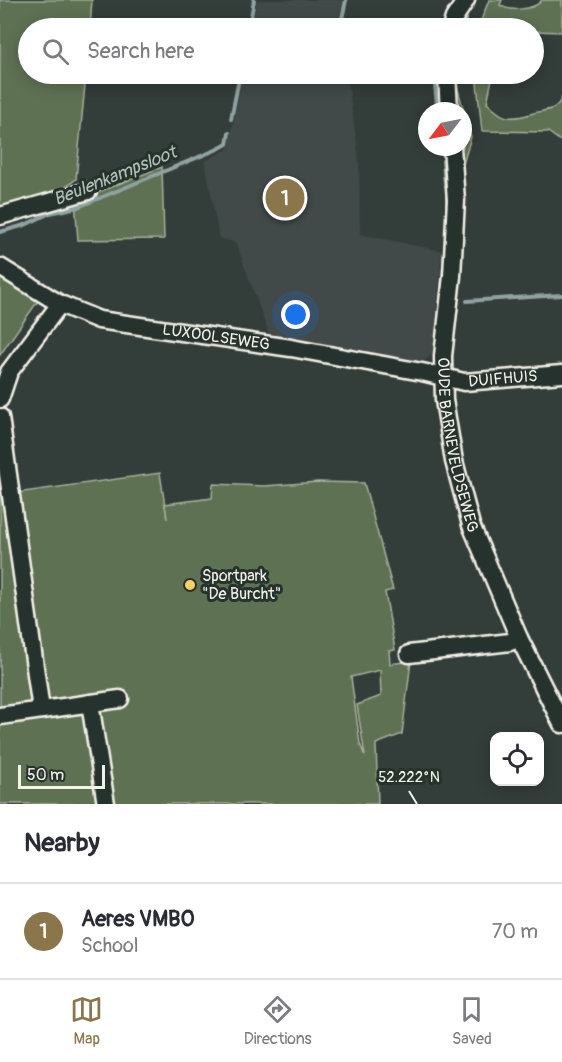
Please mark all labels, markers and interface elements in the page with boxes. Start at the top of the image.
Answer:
search box [18,18,544,84]
icon: search [39,35,72,68]
text: Search here [87,37,194,65]
north arrow [418,102,472,156]
water label: Beulenkampsloot [50,140,181,211]
pin: 1 [266,176,304,220]
your location [281,300,310,329]
street label: LUXOOLSEWEG [161,319,271,355]
street label: OUDE BARNEVELDSEWEG [433,357,483,535]
street label: DUIFHUIS [467,366,538,392]
place label: Sportpark "De Burcht" [202,566,281,604]
marker: Sportpark "De Burcht" [183,578,197,592]
map controls [490,732,544,786]
button: locate [490,732,544,786]
scale bar [18,762,105,790]
text: 50 m [27,765,64,785]
text: 52.222°N [378,768,440,787]
text: Nearby [24,827,100,859]
text: Aeres VMBO [81,905,194,933]
text: 1 [40,919,47,944]
text: 70 m [492,919,538,944]
text: School [81,933,138,958]
tab: Map [70,993,103,1049]
tab: Directions [244,993,312,1049]
tab: Saved [452,993,492,1049]

